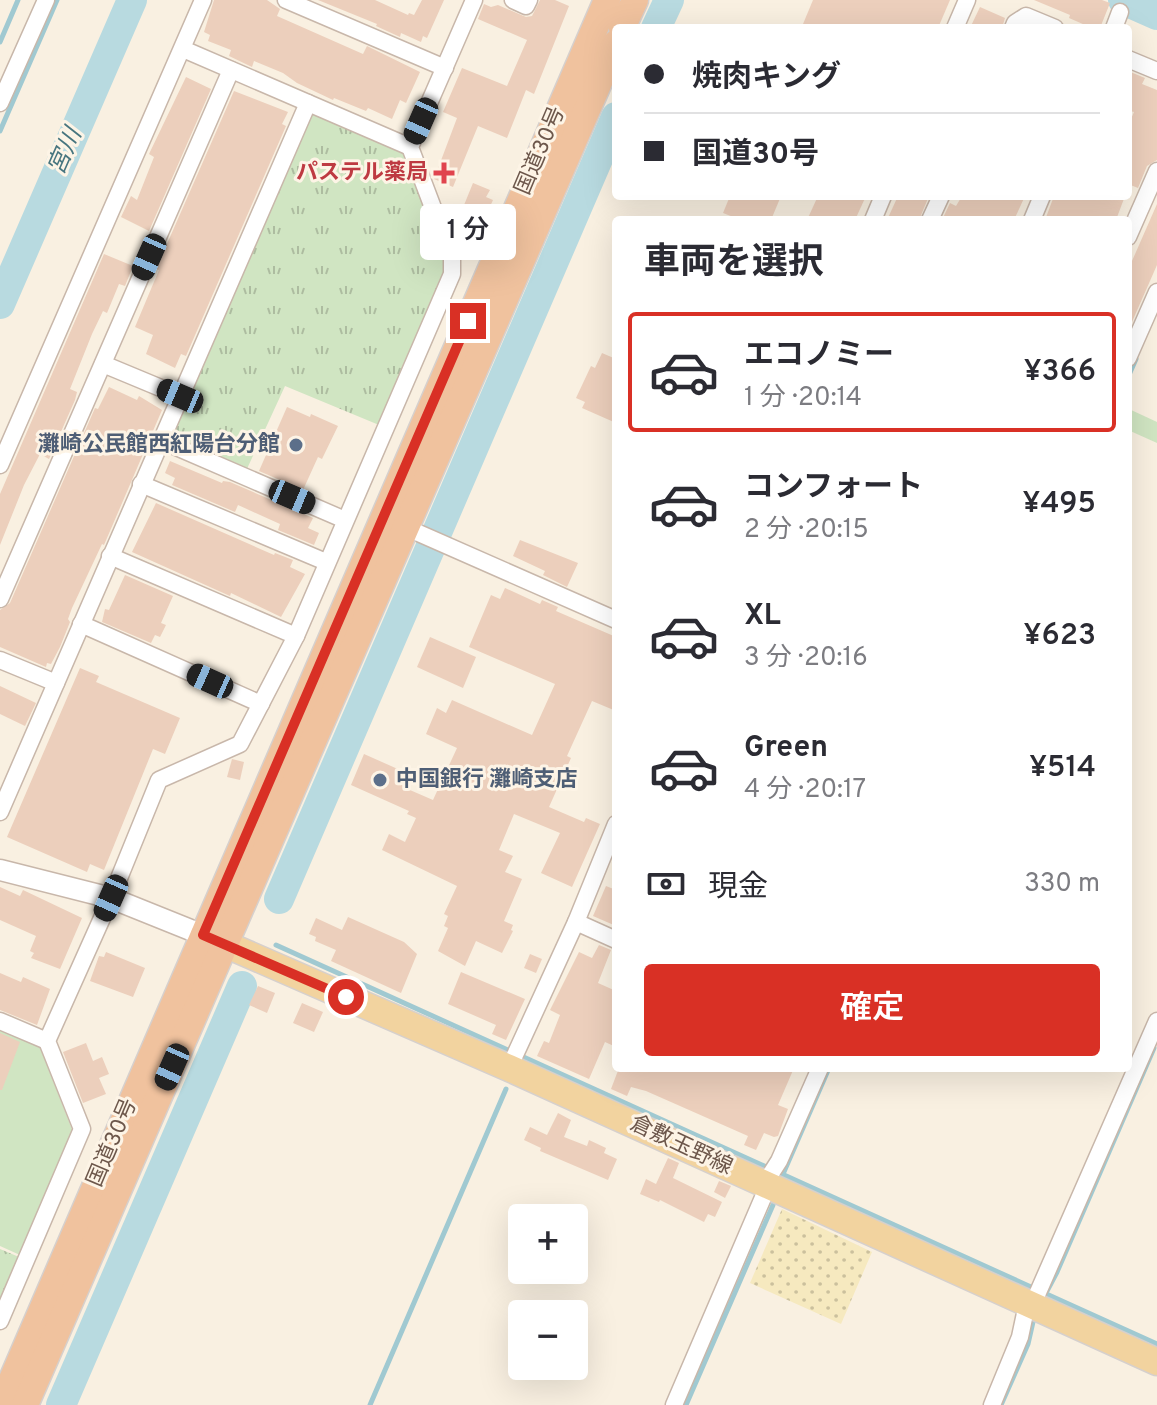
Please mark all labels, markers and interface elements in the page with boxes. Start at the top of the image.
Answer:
text: 焼肉キング [692,60,841,97]
car [400,94,442,148]
street label: 国道30号 [510,103,572,199]
water label: 宮川 [43,121,91,180]
text: 国道30号 [692,137,819,174]
place label: パステル薬局 [296,160,428,187]
marker: パステル薬局 [435,164,453,182]
callout: 1 分 [420,205,516,261]
text: 1 分 [447,215,489,248]
car [128,230,170,284]
text: 車両を選択 [644,241,824,287]
route end [450,303,486,339]
icon: car [648,336,720,408]
text: エコノミー [744,338,894,375]
text: ¥366 [1024,354,1096,391]
car [153,376,207,416]
text: 1 分 · 20:14 [744,382,862,415]
place label: 灘崎公民館西紅陽台分館 [38,432,280,459]
marker: 灘崎公民館西紅陽台分館 [287,436,305,454]
icon: car [648,468,720,540]
text: コンフォート [744,470,923,507]
car [265,477,319,517]
text: ¥495 [1023,486,1096,523]
text: 2 分 · 20:15 [744,514,869,547]
text: XL [744,598,781,635]
icon: car [648,600,720,672]
text: ¥623 [1024,618,1096,655]
text: 3 分 · 20:16 [744,642,868,675]
car [183,660,237,702]
text: Green [744,730,828,767]
icon: car [648,732,720,804]
text: ¥514 [1029,750,1096,787]
place label: 中国銀行 灘崎支店 [396,767,578,794]
marker: 中国銀行 灘崎支店 [371,771,389,789]
text: 4 分 · 20:17 [744,774,866,807]
icon: cash [644,862,688,906]
text: 330 m [1024,868,1100,901]
text: 現金 [708,870,768,907]
car [90,871,132,925]
button: 確定 [644,964,1100,1056]
route start [328,979,364,1015]
car [151,1040,193,1094]
street label: 国道30号 [82,1095,144,1191]
street label: 倉敷玉野線 [625,1111,737,1181]
map controls [508,1204,588,1380]
button: + [508,1204,588,1284]
button: − [508,1300,588,1380]

